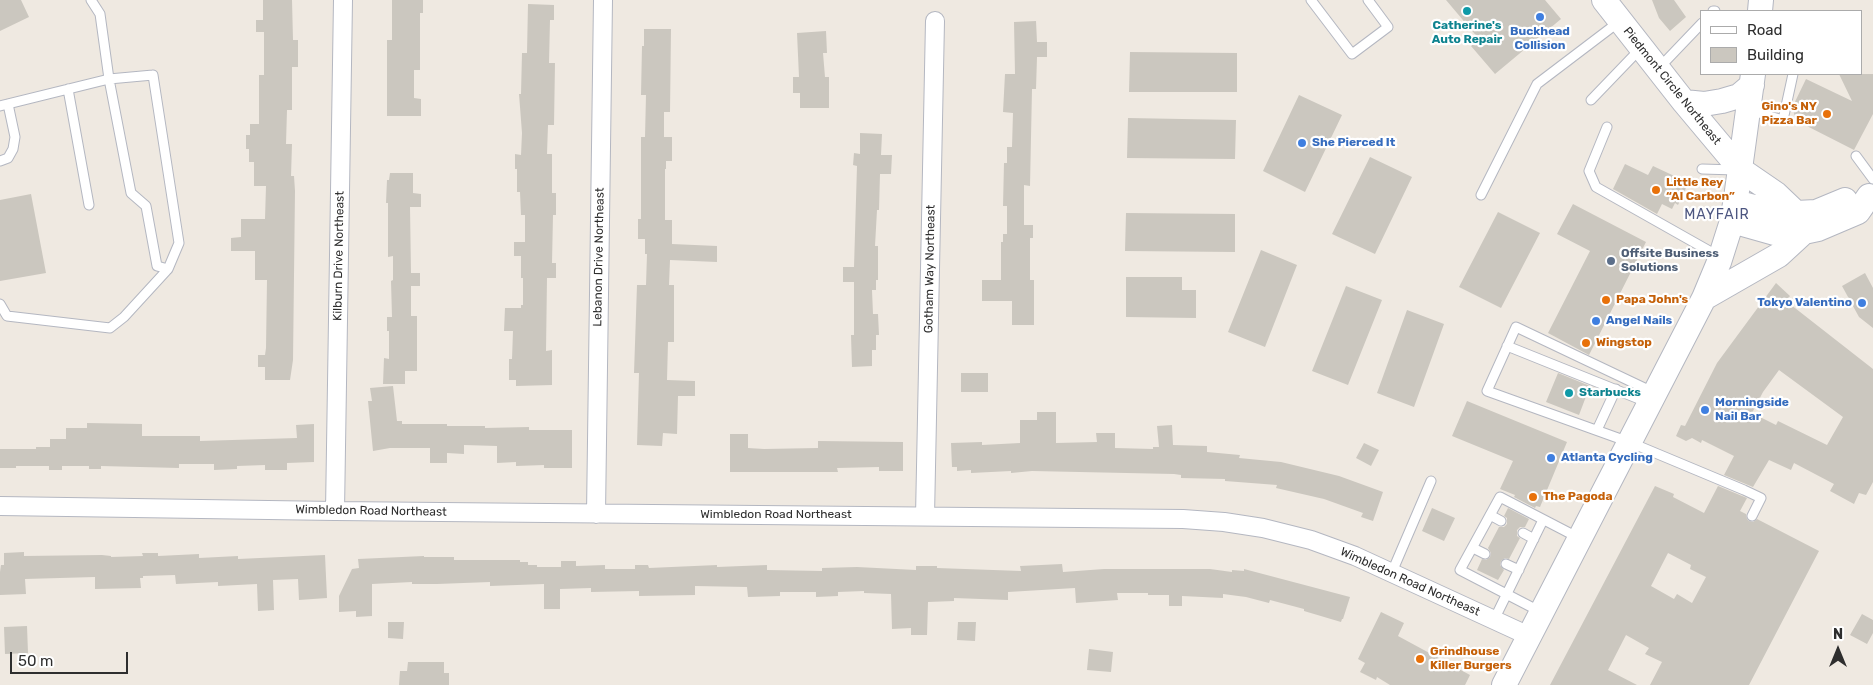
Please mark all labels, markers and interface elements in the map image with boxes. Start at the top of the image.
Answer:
marker: Catherine's Auto Repair [1461,5,1473,17]
legend [1700,10,1863,75]
marker: Buckhead Collision [1534,11,1546,23]
place label: Catherine's Auto Repair [1432,19,1502,47]
text: Road [1747,21,1783,39]
street label: Piedmont Circle Northeast [1620,24,1724,148]
place label: Buckhead Collision [1510,25,1570,53]
text: Building [1747,46,1804,64]
place label: Gino's NY Pizza Bar [1761,100,1817,128]
marker: Gino's NY Pizza Bar [1821,108,1833,120]
place label: She Pierced It [1312,136,1395,150]
marker: She Pierced It [1296,137,1308,149]
place label: Little Rey “Al Carbon” [1666,176,1735,204]
marker: Little Rey “Al Carbon” [1650,184,1662,196]
street label: Lebanon Drive Northeast [591,187,607,327]
street label: Kilburn Drive Northeast [331,191,347,321]
street label: Gotham Way Northeast [922,205,938,333]
district label: MAYFAIR [1683,207,1751,223]
place label: Offsite Business Solutions [1621,247,1719,275]
marker: Offsite Business Solutions [1605,255,1617,267]
place label: Papa John's [1616,293,1688,307]
marker: Papa John's [1600,294,1612,306]
place label: Tokyo Valentino [1757,296,1852,310]
marker: Tokyo Valentino [1856,297,1868,309]
place label: Angel Nails [1606,314,1672,328]
marker: Angel Nails [1590,315,1602,327]
place label: Wingstop [1596,336,1652,350]
marker: Wingstop [1580,337,1592,349]
place label: Starbucks [1579,386,1641,400]
marker: Starbucks [1563,387,1575,399]
place label: Morningside Nail Bar [1715,396,1789,424]
marker: Morningside Nail Bar [1699,404,1711,416]
place label: Atlanta Cycling [1561,451,1653,465]
marker: Atlanta Cycling [1545,452,1557,464]
place label: The Pagoda [1543,490,1613,504]
marker: The Pagoda [1527,491,1539,503]
street label: Wimbledon Road Northeast [295,502,447,520]
street label: Wimbledon Road Northeast [700,508,852,522]
street label: Wimbledon Road Northeast [1338,545,1482,619]
north arrow [1813,625,1863,675]
text: N [1833,626,1843,643]
scale bar [12,642,130,674]
place label: Grindhouse Killer Burgers [1430,645,1512,673]
text: 50 m [18,652,53,670]
marker: Grindhouse Killer Burgers [1414,653,1426,665]

